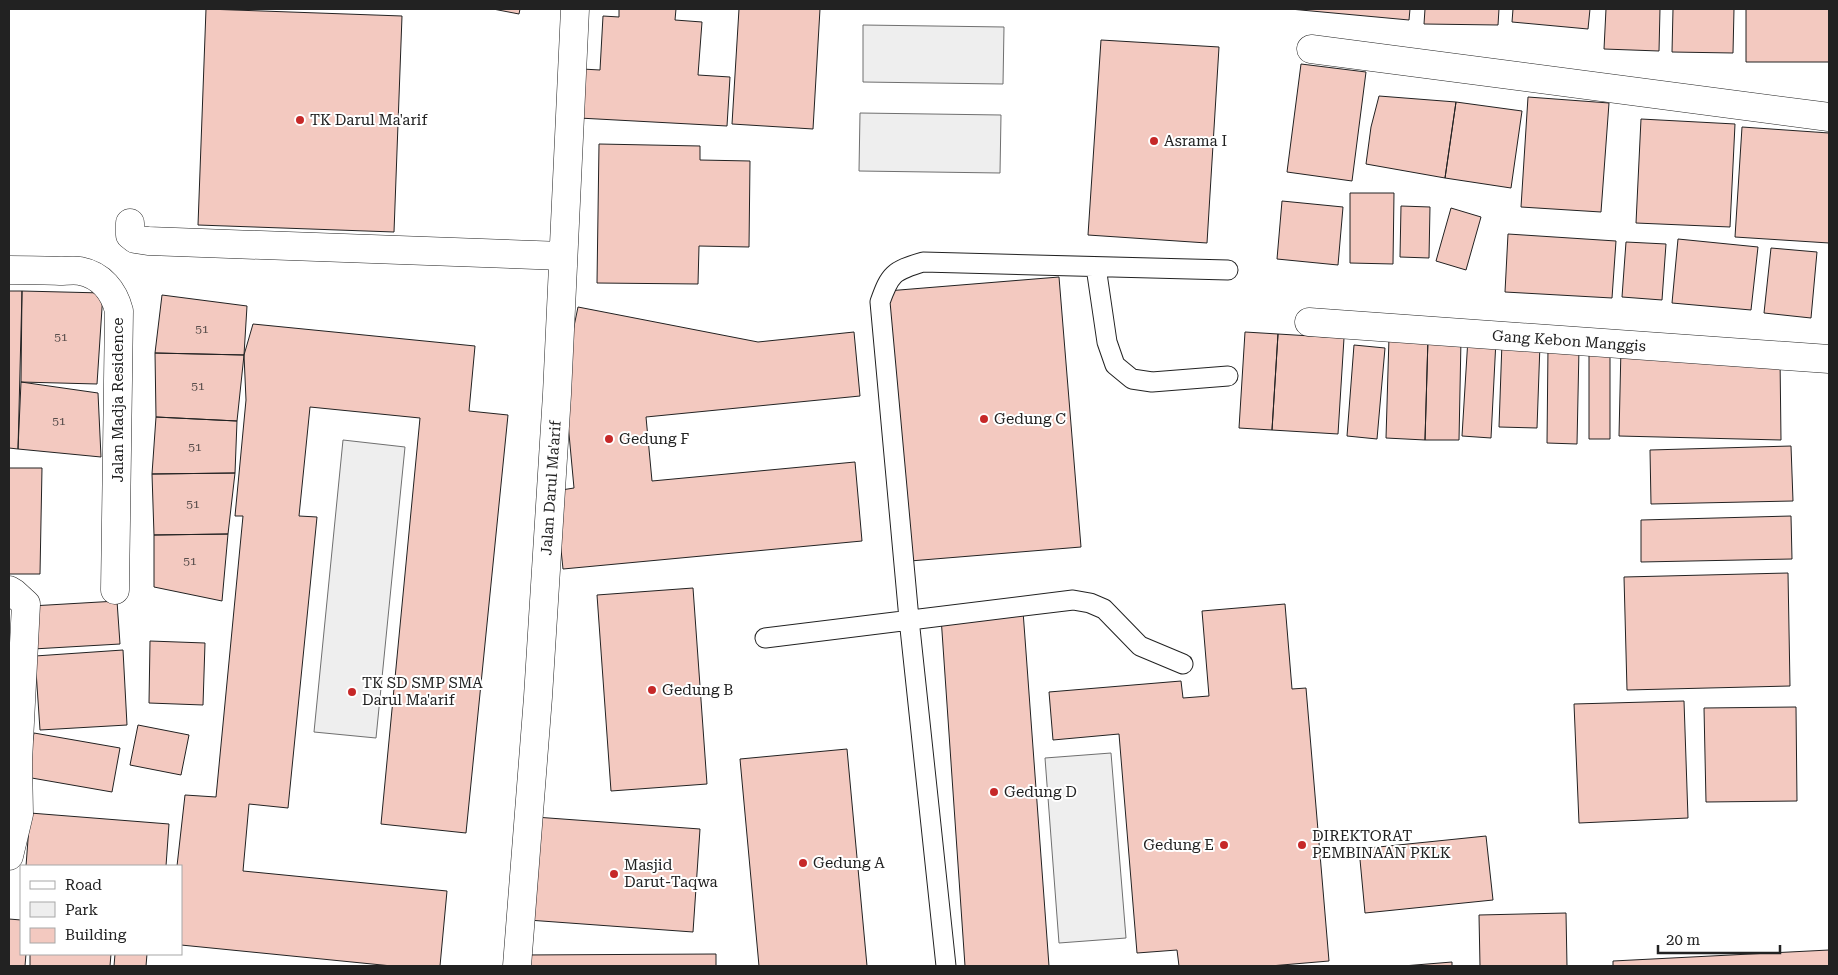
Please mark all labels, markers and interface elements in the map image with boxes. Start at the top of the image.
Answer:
place label: TK Darul Ma'arif [310,111,428,129]
marker: TK Darul Ma'arif [294,114,306,126]
place label: Asrama I [1164,132,1227,150]
marker: Asrama I [1148,135,1160,147]
street label: Jalan Madja Residence [109,317,127,483]
house number: 51 [195,322,209,336]
street label: Gang Kebon Manggis [1491,327,1647,355]
house number: 51 [54,330,68,344]
house number: 51 [191,379,205,393]
place label: Gedung C [994,410,1066,428]
marker: Gedung C [978,413,990,425]
house number: 51 [52,414,66,428]
street label: Jalan Darul Ma'arif [537,419,565,556]
place label: Gedung F [619,430,689,448]
marker: Gedung F [603,433,615,445]
house number: 51 [188,440,202,454]
house number: 51 [186,497,200,511]
house number: 51 [183,554,197,568]
place label: TK SD SMP SMA Darul Ma'arif [362,674,483,709]
place label: Gedung B [662,681,733,699]
marker: Gedung B [646,684,658,696]
marker: TK SD SMP SMA Darul Ma'arif [346,686,358,698]
place label: Gedung D [1004,783,1077,801]
marker: Gedung D [988,786,1000,798]
place label: DIREKTORAT PEMBINAAN PKLK [1312,827,1451,862]
place label: Gedung E [1143,836,1214,854]
marker: Gedung E [1218,839,1230,851]
marker: DIREKTORAT PEMBINAAN PKLK [1296,839,1308,851]
place label: Gedung A [813,854,885,872]
place label: Masjid Darut-Taqwa [624,856,718,891]
marker: Gedung A [797,857,809,869]
legend [20,865,182,955]
marker: Masjid Darut-Taqwa [608,868,620,880]
text: Road [65,876,102,894]
text: Park [65,901,99,919]
scale bar [1658,922,1780,954]
text: Building [65,926,127,944]
text: 20 m [1666,931,1701,949]

